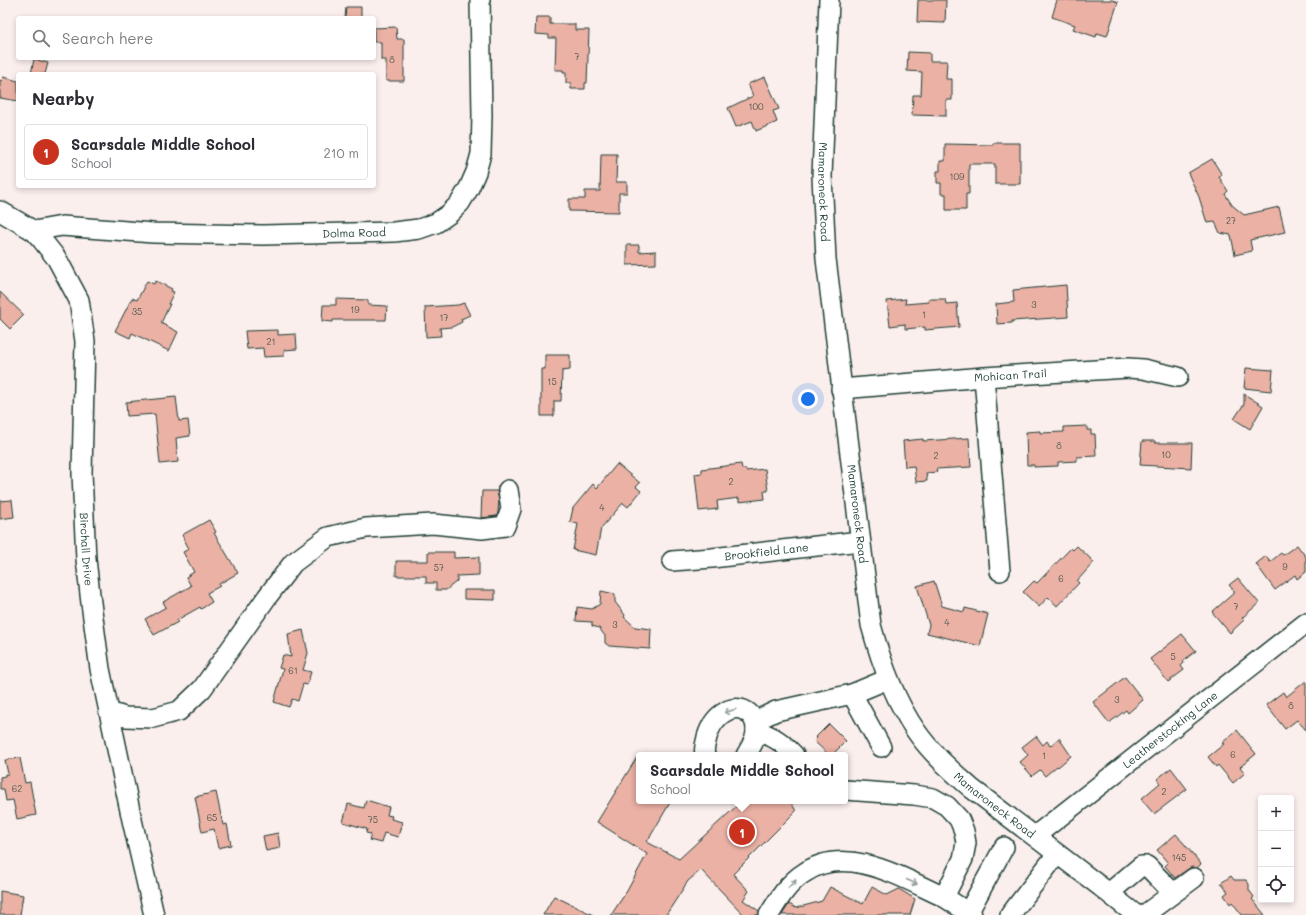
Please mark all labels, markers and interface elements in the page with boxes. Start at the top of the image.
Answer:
search box [16,16,376,60]
icon: search [30,27,52,49]
text: Search here [62,28,153,48]
house number: 7 [574,51,580,62]
house number: 8 [389,54,395,65]
text: Nearby [32,87,94,109]
house number: 100 [748,101,764,112]
text: Scarsdale Middle School [71,134,255,154]
street label: Mamaroneck Road [815,142,833,242]
text: 1 [43,144,49,161]
text: 210 m [323,144,359,161]
text: School [71,154,112,171]
house number: 109 [950,171,965,182]
house number: 27 [1226,215,1236,226]
street label: Dolma Road [322,224,386,241]
house number: 3 [1031,299,1037,310]
house number: 19 [350,304,360,315]
house number: 35 [132,306,142,317]
house number: 1 [922,309,926,320]
house number: 17 [439,312,449,323]
house number: 21 [266,336,276,347]
street label: Mohican Trail [974,365,1047,385]
house number: 15 [547,376,557,387]
your location [798,389,818,409]
house number: 8 [1056,440,1062,451]
house number: 10 [1161,449,1171,460]
house number: 2 [933,450,939,461]
street label: Mamaroneck Road [844,463,871,564]
house number: 2 [728,476,734,487]
house number: 4 [599,502,605,513]
street label: Birchall Drive [77,512,97,587]
street label: Brookfield Lane [724,539,810,564]
house number: 9 [1282,561,1288,572]
house number: 57 [434,562,444,573]
house number: 6 [1058,573,1064,584]
house number: 7 [1233,601,1239,612]
house number: 4 [944,617,950,628]
house number: 3 [612,619,618,630]
house number: 5 [1170,651,1176,662]
house number: 61 [288,665,298,676]
street label: Leatherstocking Lane [1119,687,1221,771]
house number: 3 [1114,694,1120,705]
house number: 8 [1288,700,1294,711]
one-way arrow [724,708,737,715]
house number: 6 [1230,749,1236,760]
house number: 1 [1042,750,1046,761]
popup [636,752,848,804]
text: Scarsdale Middle School [650,760,834,780]
street label: Mamaroneck Road [951,768,1038,841]
text: School [650,780,691,797]
house number: 62 [12,783,22,794]
house number: 2 [1161,786,1167,797]
map controls [1258,795,1294,903]
button: + [1258,795,1294,831]
house number: 65 [207,812,217,823]
house number: 75 [368,814,378,825]
pin: 1 [729,817,755,847]
button: − [1258,831,1294,867]
house number: 145 [1172,852,1186,863]
button: locate [1258,867,1294,903]
one-way arrow [787,879,797,889]
one-way arrow [905,879,917,886]

